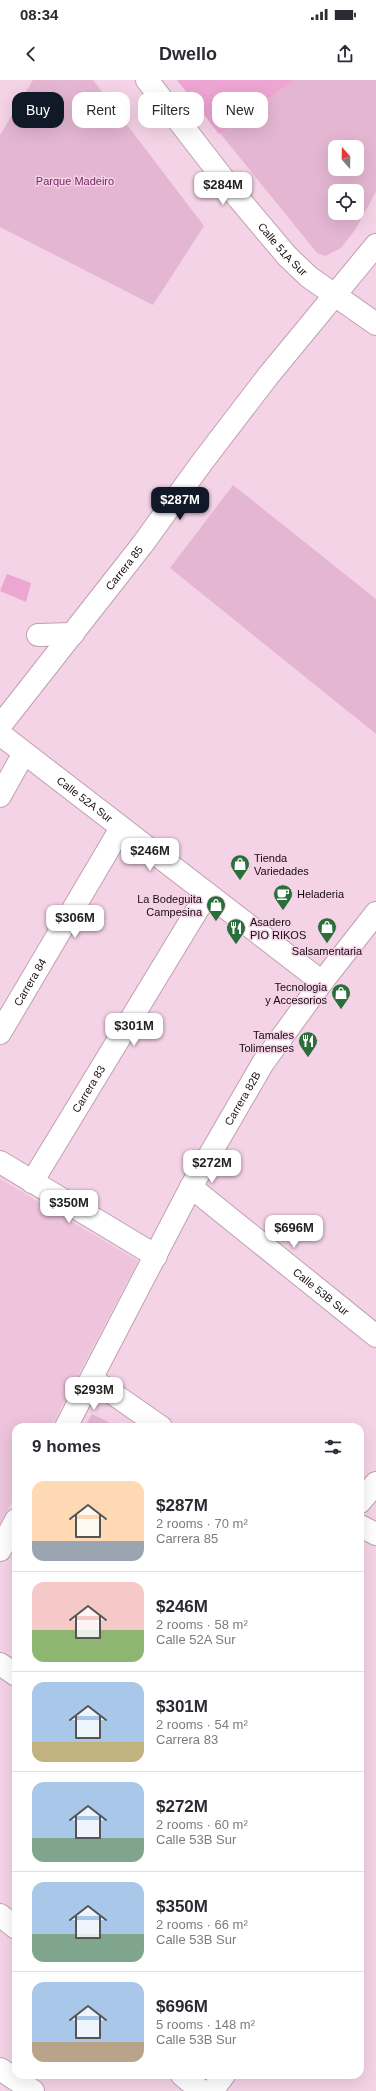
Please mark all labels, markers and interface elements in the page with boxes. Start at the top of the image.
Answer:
text: 08:34 [20,6,58,23]
icon: back [20,43,42,65]
icon: share [334,43,356,65]
text: Dwello [159,44,217,64]
chip: Buy [12,92,64,128]
chip: Rent [72,92,130,128]
chip: Filters [138,92,204,128]
chip: New [212,92,268,128]
north arrow [328,140,364,176]
map controls [328,140,364,220]
pin: $284M [195,172,251,206]
park label: Parque Madeiro [36,175,114,187]
text: $284M [203,177,243,192]
button: locate [328,184,364,220]
street label: Calle 51A Sur [256,220,310,278]
pin: $287M [152,487,208,521]
text: $287M [160,492,200,507]
street label: Carrera 85 [103,543,145,592]
street label: Calle 52A Sur [54,774,115,825]
pin: $246M [122,838,178,872]
text: $246M [130,843,170,858]
place label: Tienda Variedades [254,852,309,877]
shop icon: Tienda Variedades [229,853,251,881]
cafe icon: Heladeria [272,883,294,911]
place label: Heladeria [297,888,345,900]
place label: La Bodeguita Campesina [137,893,203,918]
shop icon: La Bodeguita Campesina [205,894,227,922]
pin: $306M [47,905,103,939]
text: $306M [55,910,95,925]
place label: Asadero PIO RIKOS [250,916,306,941]
shop icon: Salsamentaria [316,916,338,944]
restaurant icon: Asadero PIO RIKOS [225,917,247,945]
place label: Salsamentaria [292,945,363,957]
street label: Carrera 84 [11,956,49,1008]
place label: Tecnologia y Accesorios [265,981,328,1006]
shop icon: Tecnologia y Accesorios [330,982,352,1010]
pin: $301M [106,1013,162,1047]
text: $301M [114,1018,154,1033]
place label: Tamales Tolimenses [239,1029,294,1054]
restaurant icon: Tamales Tolimenses [297,1030,319,1058]
street label: Carrera 83 [70,1063,107,1114]
street label: Carrera 82B [222,1069,263,1127]
pin: $272M [184,1150,240,1184]
text: $272M [192,1155,232,1170]
pin: $350M [41,1190,97,1224]
text: $350M [49,1195,89,1210]
pin: $696M [266,1215,322,1249]
text: $696M [274,1220,314,1235]
street label: Calle 53B Sur [291,1266,352,1318]
pin: $293M [66,1377,122,1411]
text: $293M [74,1382,114,1397]
icon: filters [322,1436,344,1458]
text: 9 homes [32,1437,101,1456]
text: $287M [156,1496,208,1515]
icon: home [64,1497,112,1545]
text: 2 rooms · 70 m² [156,1516,248,1531]
text: Carrera 85 [156,1531,218,1546]
text: $246M [156,1597,208,1616]
icon: home [64,1598,112,1646]
text: 2 rooms · 58 m² [156,1617,248,1632]
text: Calle 52A Sur [156,1632,236,1647]
text: $301M [156,1697,208,1716]
icon: home [64,1698,112,1746]
text: 2 rooms · 54 m² [156,1717,248,1732]
text: Carrera 83 [156,1732,218,1747]
text: $272M [156,1797,208,1816]
icon: home [64,1798,112,1846]
text: 2 rooms · 60 m² [156,1817,248,1832]
text: Calle 53B Sur [156,1832,236,1847]
text: $350M [156,1897,208,1916]
icon: home [64,1898,112,1946]
text: 2 rooms · 66 m² [156,1917,248,1932]
text: Calle 53B Sur [156,1932,236,1947]
text: $696M [156,1997,208,2016]
icon: home [64,1998,112,2046]
text: 5 rooms · 148 m² [156,2017,255,2032]
text: Calle 53B Sur [156,2032,236,2047]

